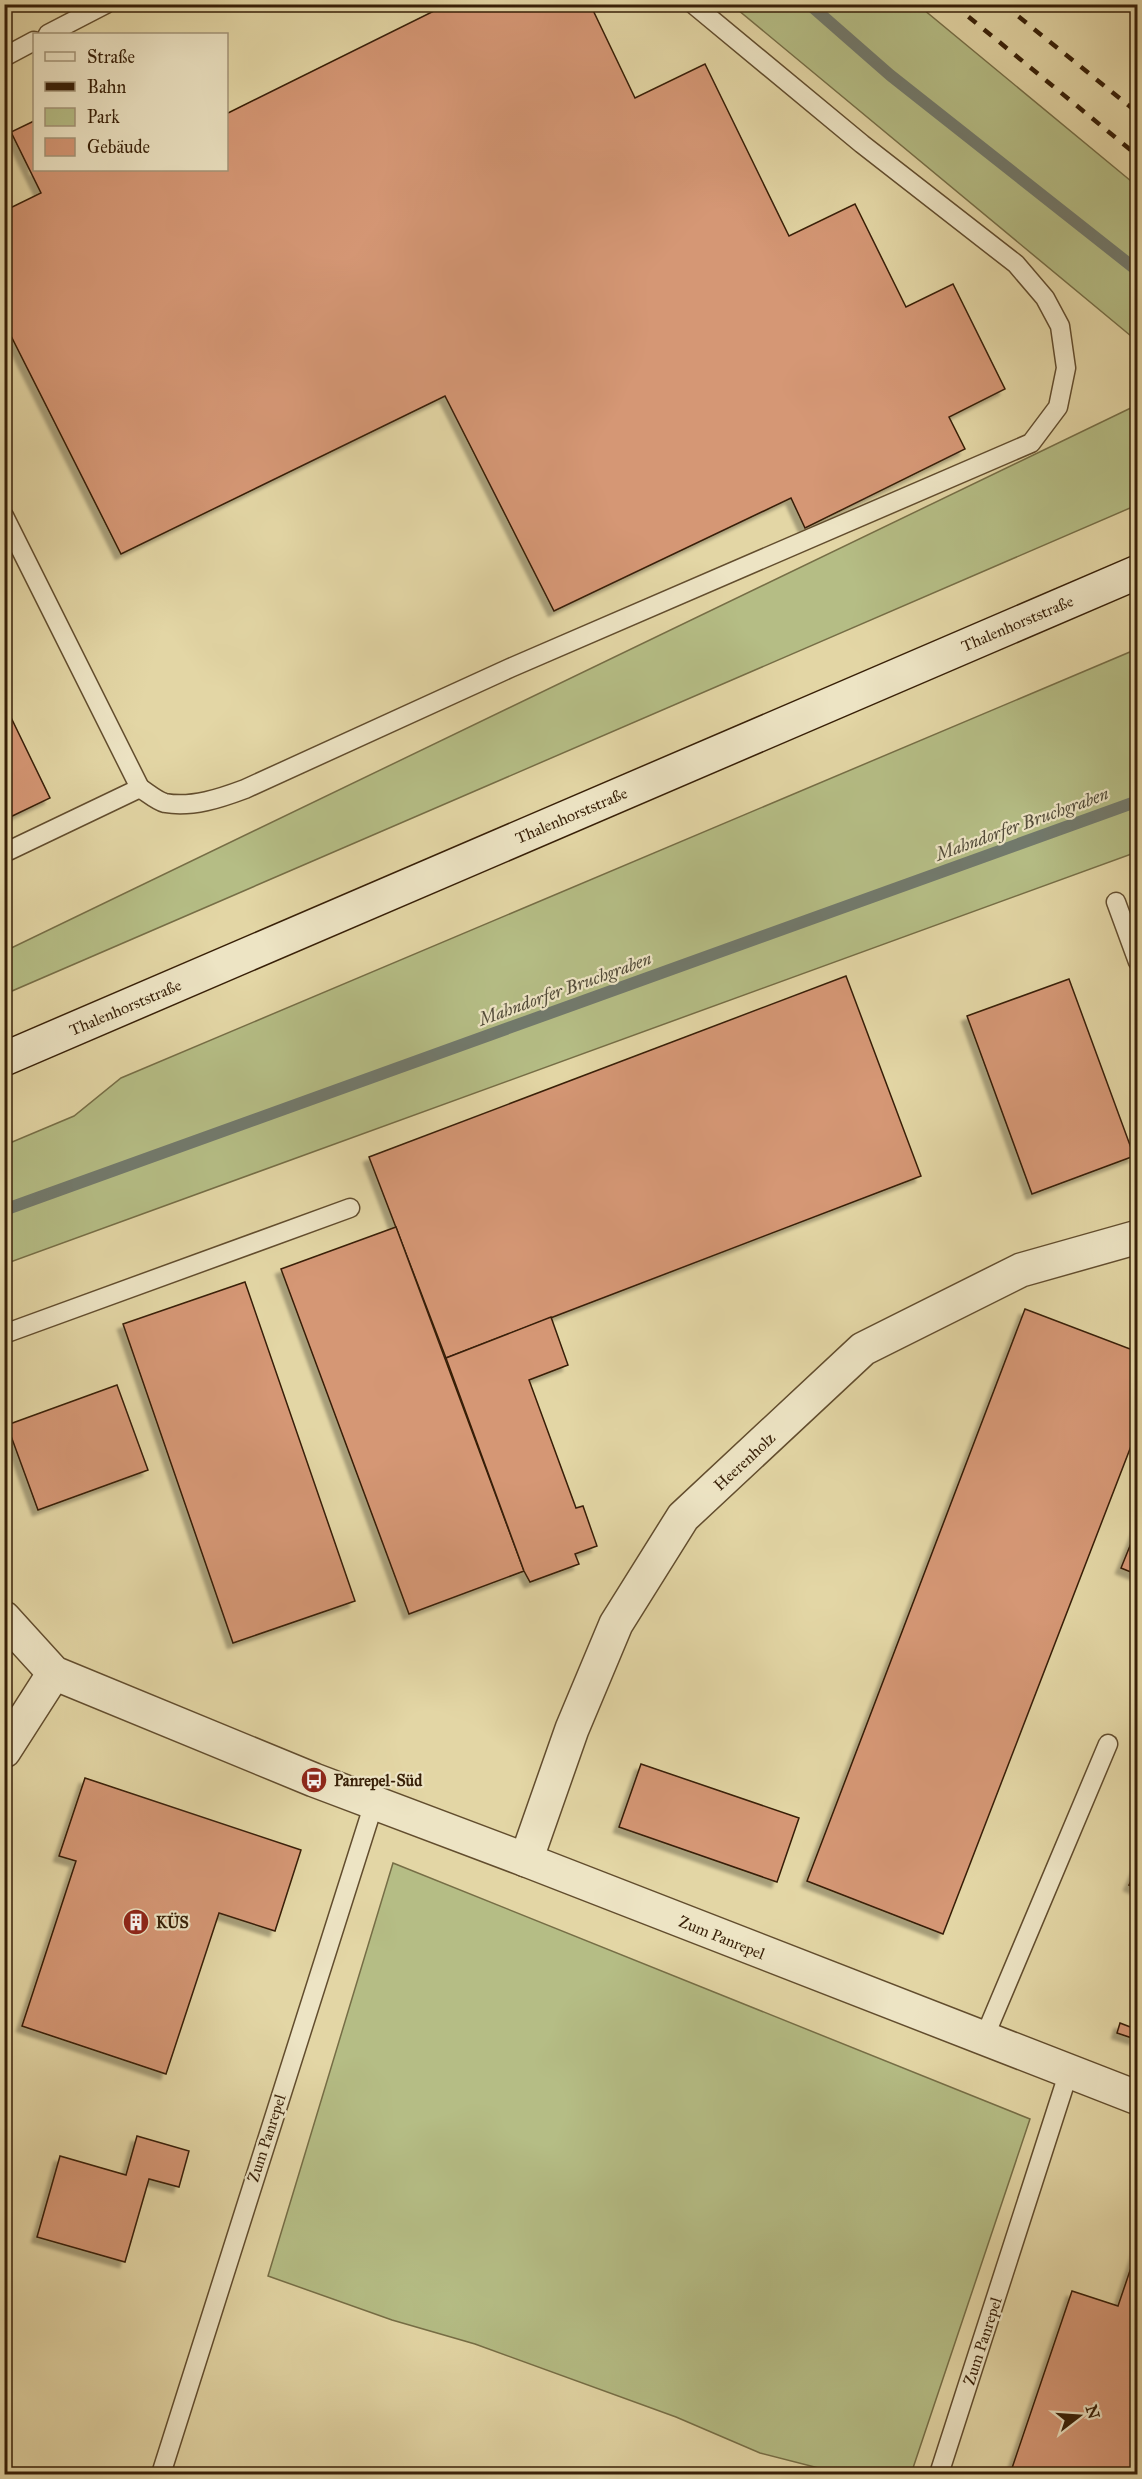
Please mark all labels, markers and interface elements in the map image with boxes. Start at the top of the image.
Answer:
legend [33,33,228,171]
text: Straße [87,46,135,68]
text: Bahn [87,76,127,98]
text: Park [87,106,120,128]
text: Gebäude [87,136,150,158]
street label: Thalenhorststraße [958,591,1076,656]
water label: Mahndorfer Bruchgraben [931,782,1112,866]
street label: Thalenhorststraße [512,783,630,848]
water label: Mahndorfer Bruchgraben [474,947,655,1031]
street label: Thalenhorststraße [66,975,184,1040]
street label: Heerenholz [710,1428,779,1495]
bus stop icon: Panrepel-Süd [299,1765,329,1795]
place label: Panrepel-Süd [334,1771,423,1791]
building icon: KÜS [121,1907,151,1937]
place label: KÜS [156,1912,189,1932]
street label: Zum Panrepel [676,1912,768,1964]
street label: Zum Panrepel [243,2091,290,2184]
street label: Zum Panrepel [959,2294,1006,2387]
north arrow [1049,2386,1109,2446]
text: N [1082,2402,1104,2421]

